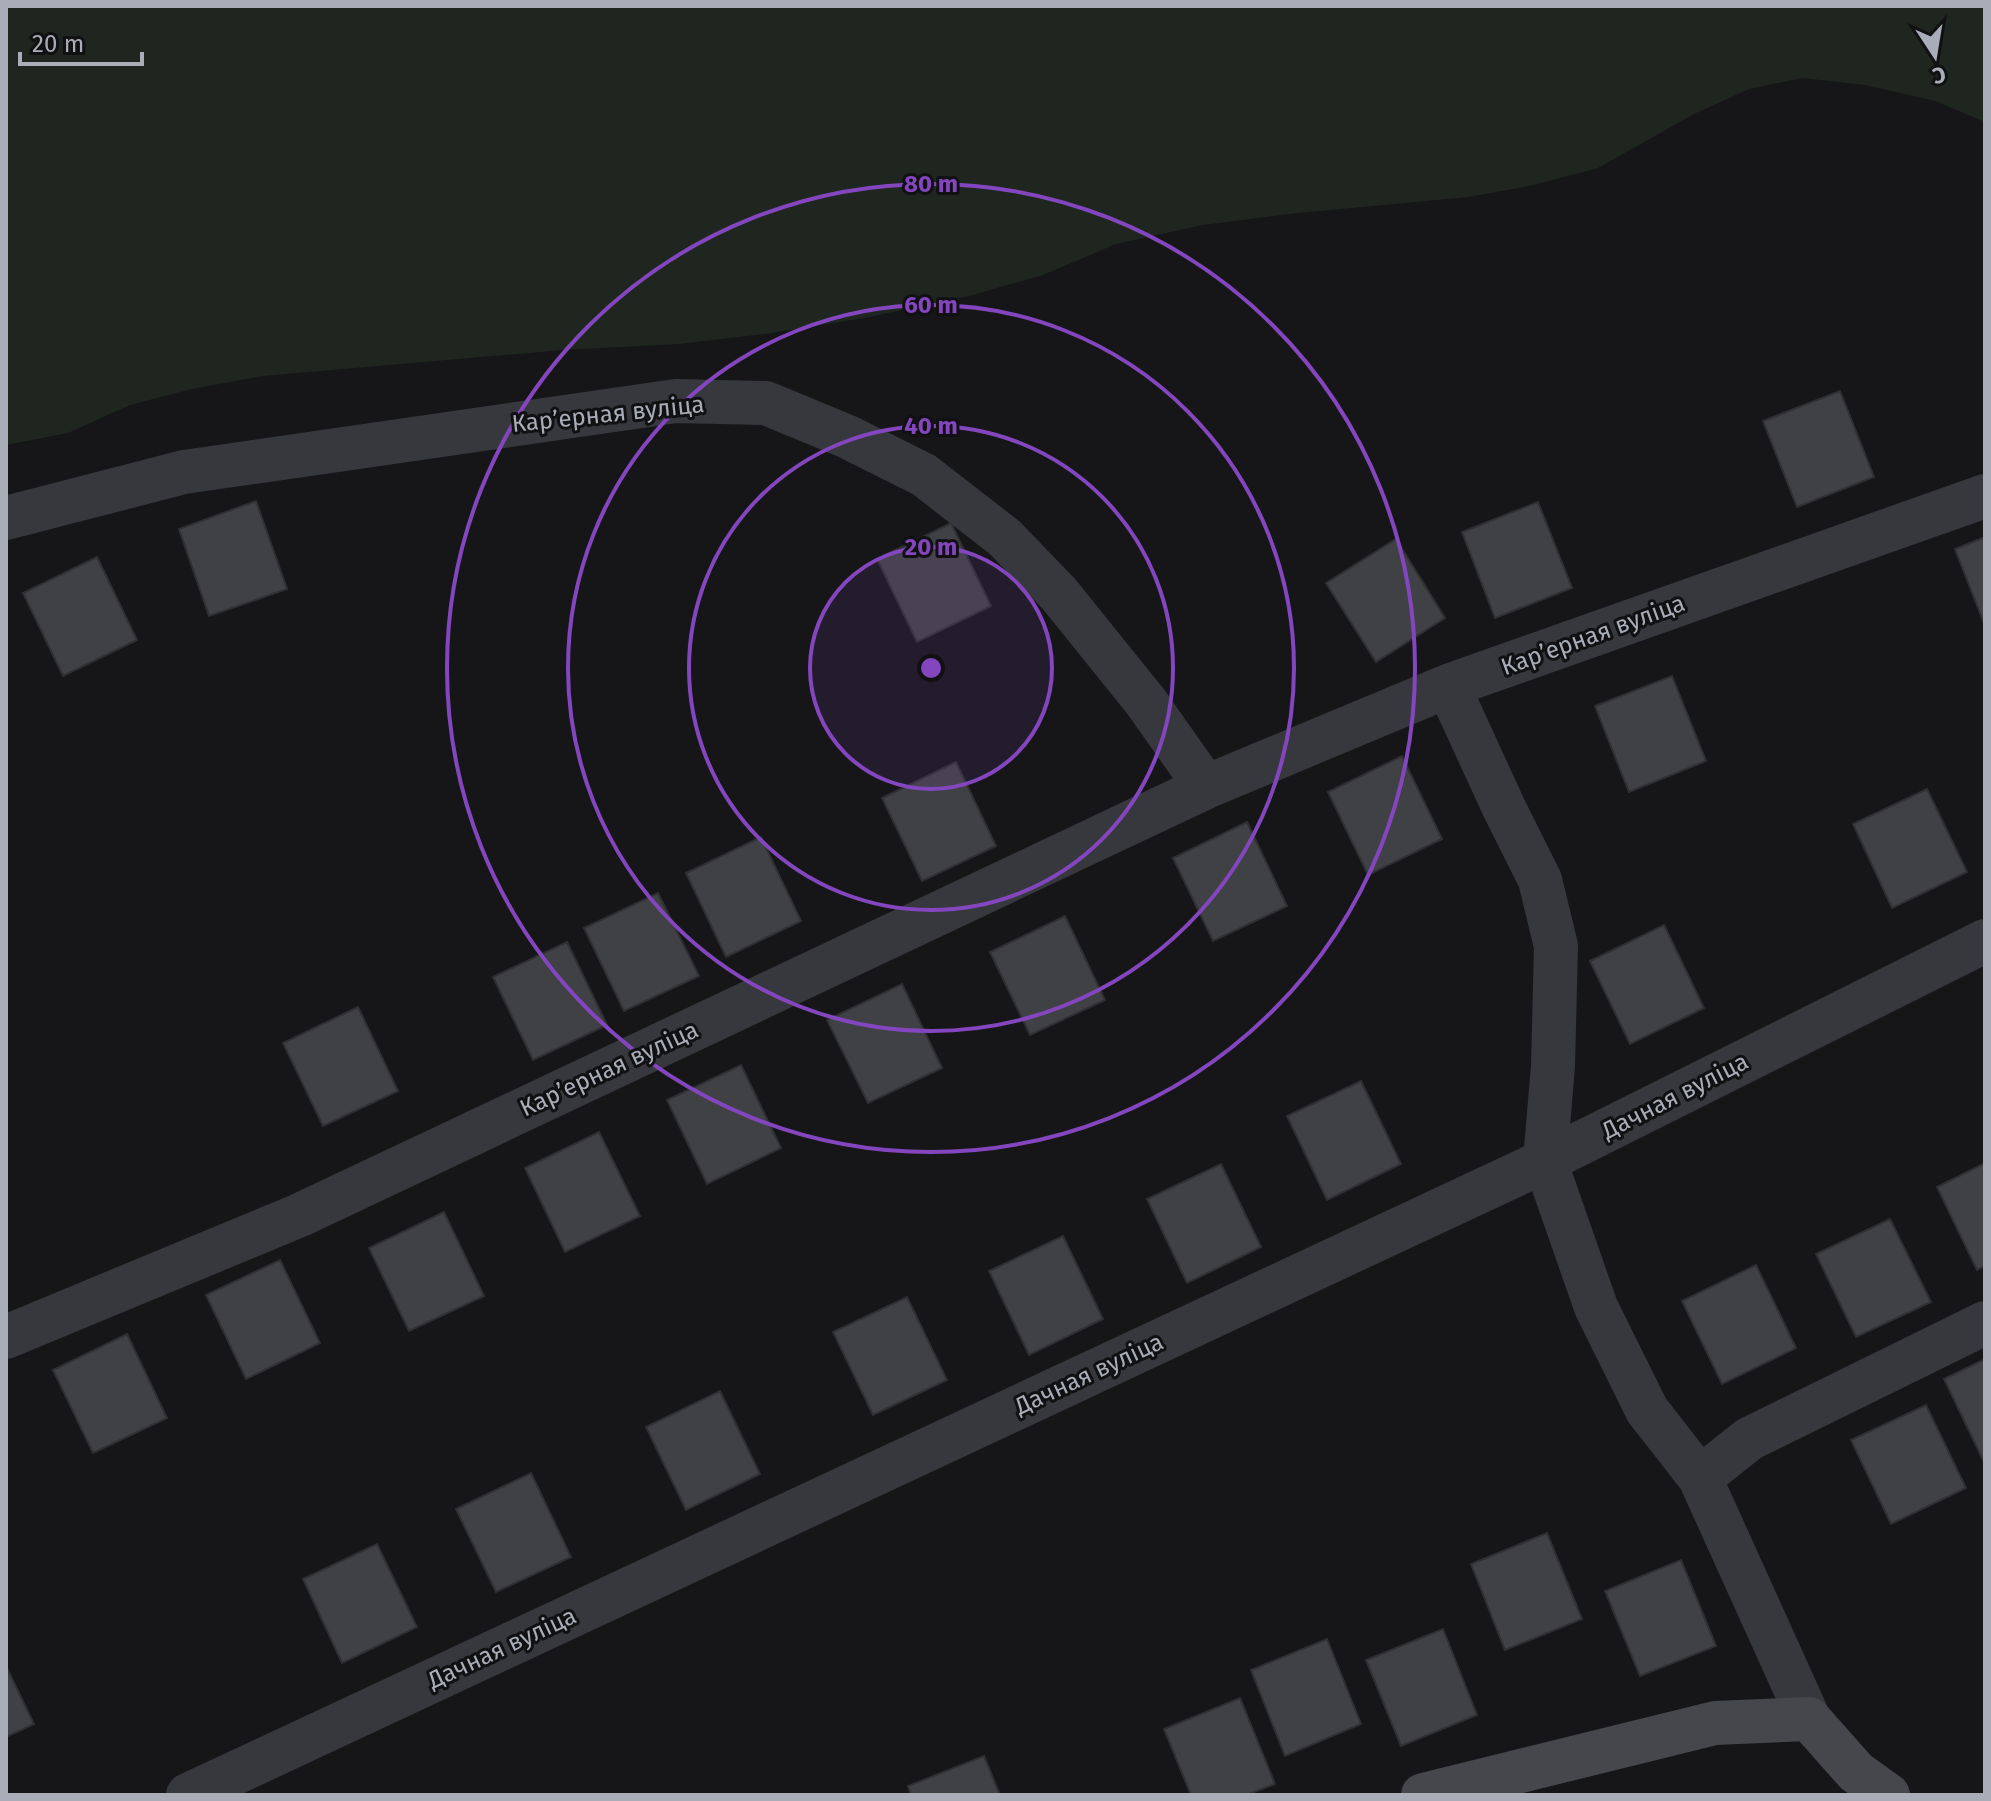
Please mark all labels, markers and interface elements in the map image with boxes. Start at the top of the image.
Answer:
scale bar [20,16,142,66]
north arrow [1895,16,1975,96]
text: 20 m [32,30,84,58]
text: С [1930,61,1948,90]
text: 80 m [904,170,958,198]
text: 60 m [904,291,958,319]
street label: Карʼерная вуліца [510,390,706,438]
text: 40 m [904,412,958,440]
text: 20 m [905,533,957,561]
street label: Карʼерная вуліца [1497,589,1689,681]
centre of rings [917,654,945,682]
street label: Карʼерная вуліца [515,1015,703,1123]
street label: Дачная вуліца [1596,1047,1753,1145]
street label: Дачная вуліца [1010,1327,1168,1421]
street label: Дачная вуліца [423,1601,581,1695]

